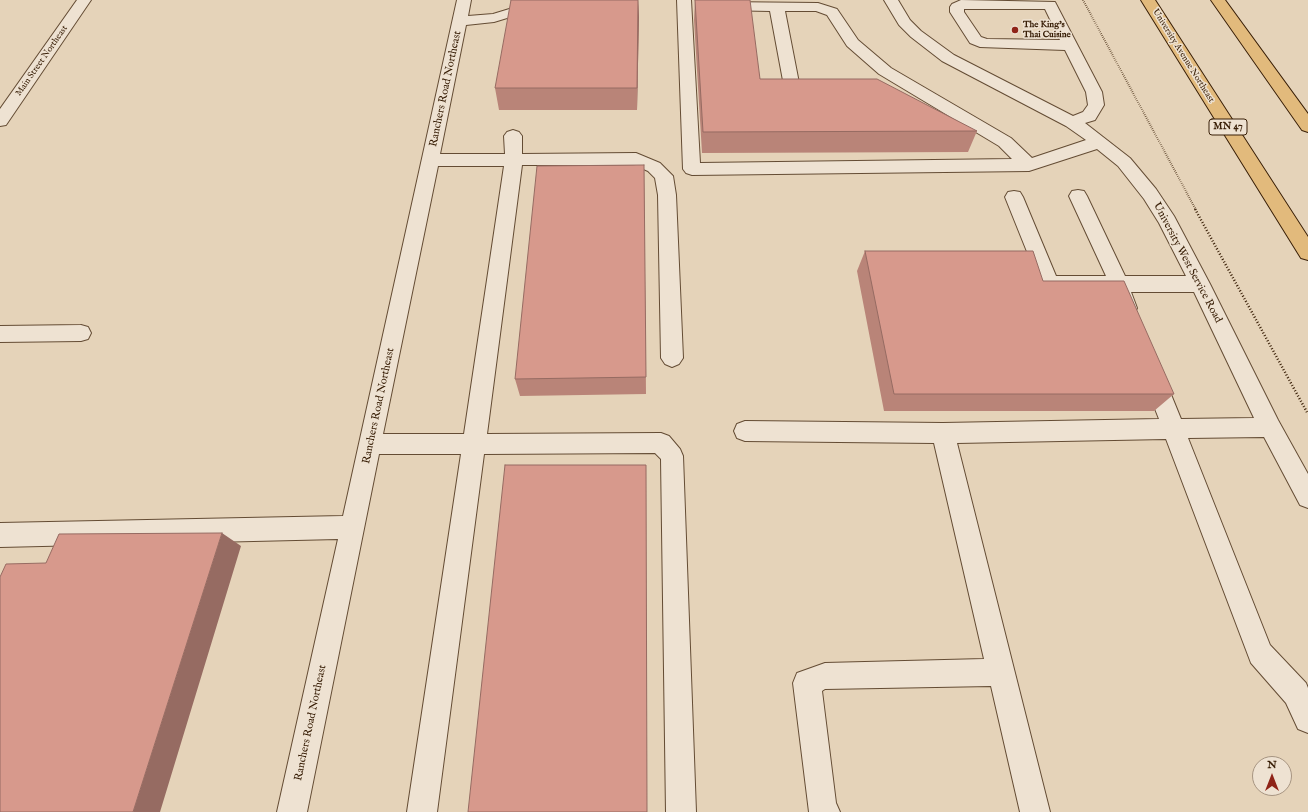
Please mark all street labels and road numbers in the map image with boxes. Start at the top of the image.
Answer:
street label: University Avenue Northeast [1150,7,1216,105]
street label: Main Street Northeast [14,24,70,98]
street label: Ranchers Road Northeast [427,30,465,148]
road number: MN 47 [1209,119,1247,135]
street label: University West Service Road [1150,200,1224,326]
street label: Ranchers Road Northeast [360,347,398,465]
street label: Ranchers Road Northeast [292,664,330,782]

